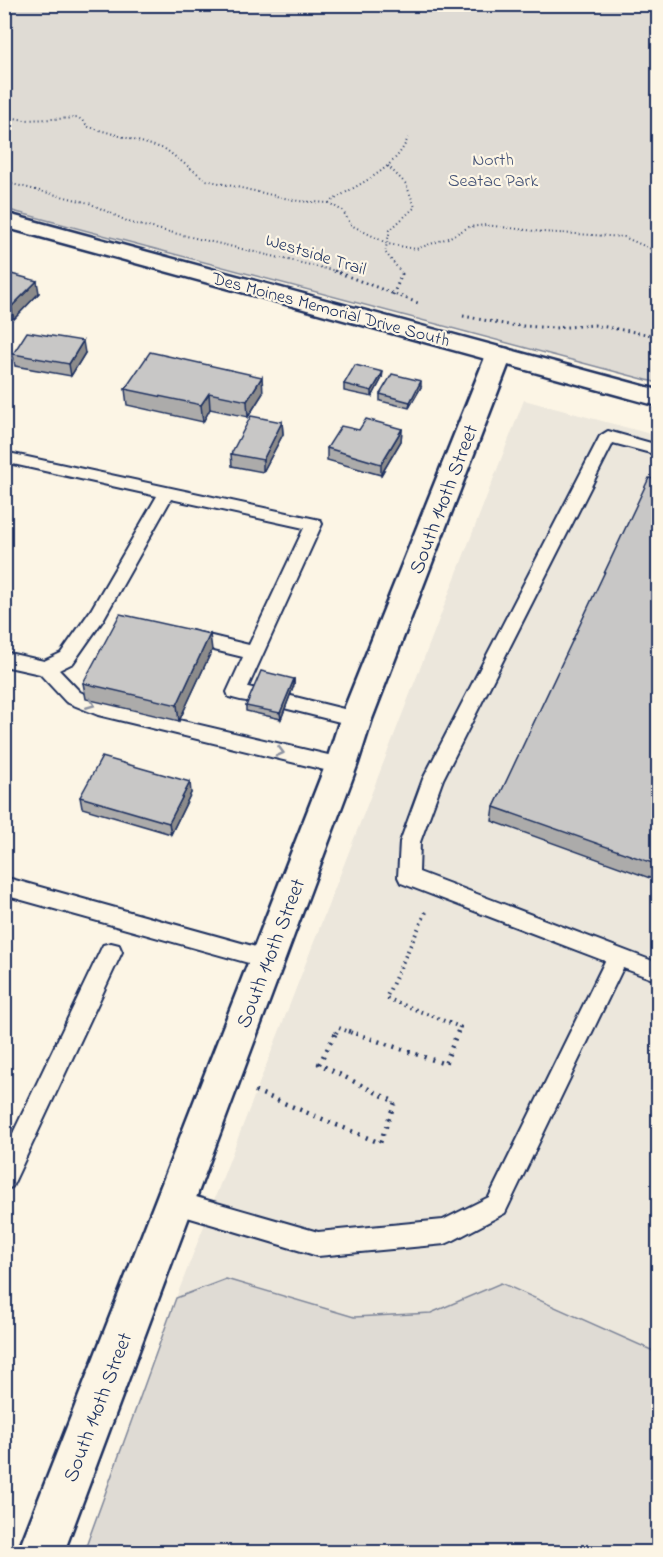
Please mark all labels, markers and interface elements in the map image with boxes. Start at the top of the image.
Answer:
park label: North Seatac Park [448,148,538,195]
street label: Westside Trail [262,228,369,284]
street label: Des Moines Memorial Drive South [208,266,452,355]
street label: South 140th Street [403,420,487,579]
one-way arrow [84,697,95,709]
one-way arrow [275,744,285,757]
street label: South 140th Street [230,874,314,1033]
street label: South 140th Street [57,1328,141,1487]

